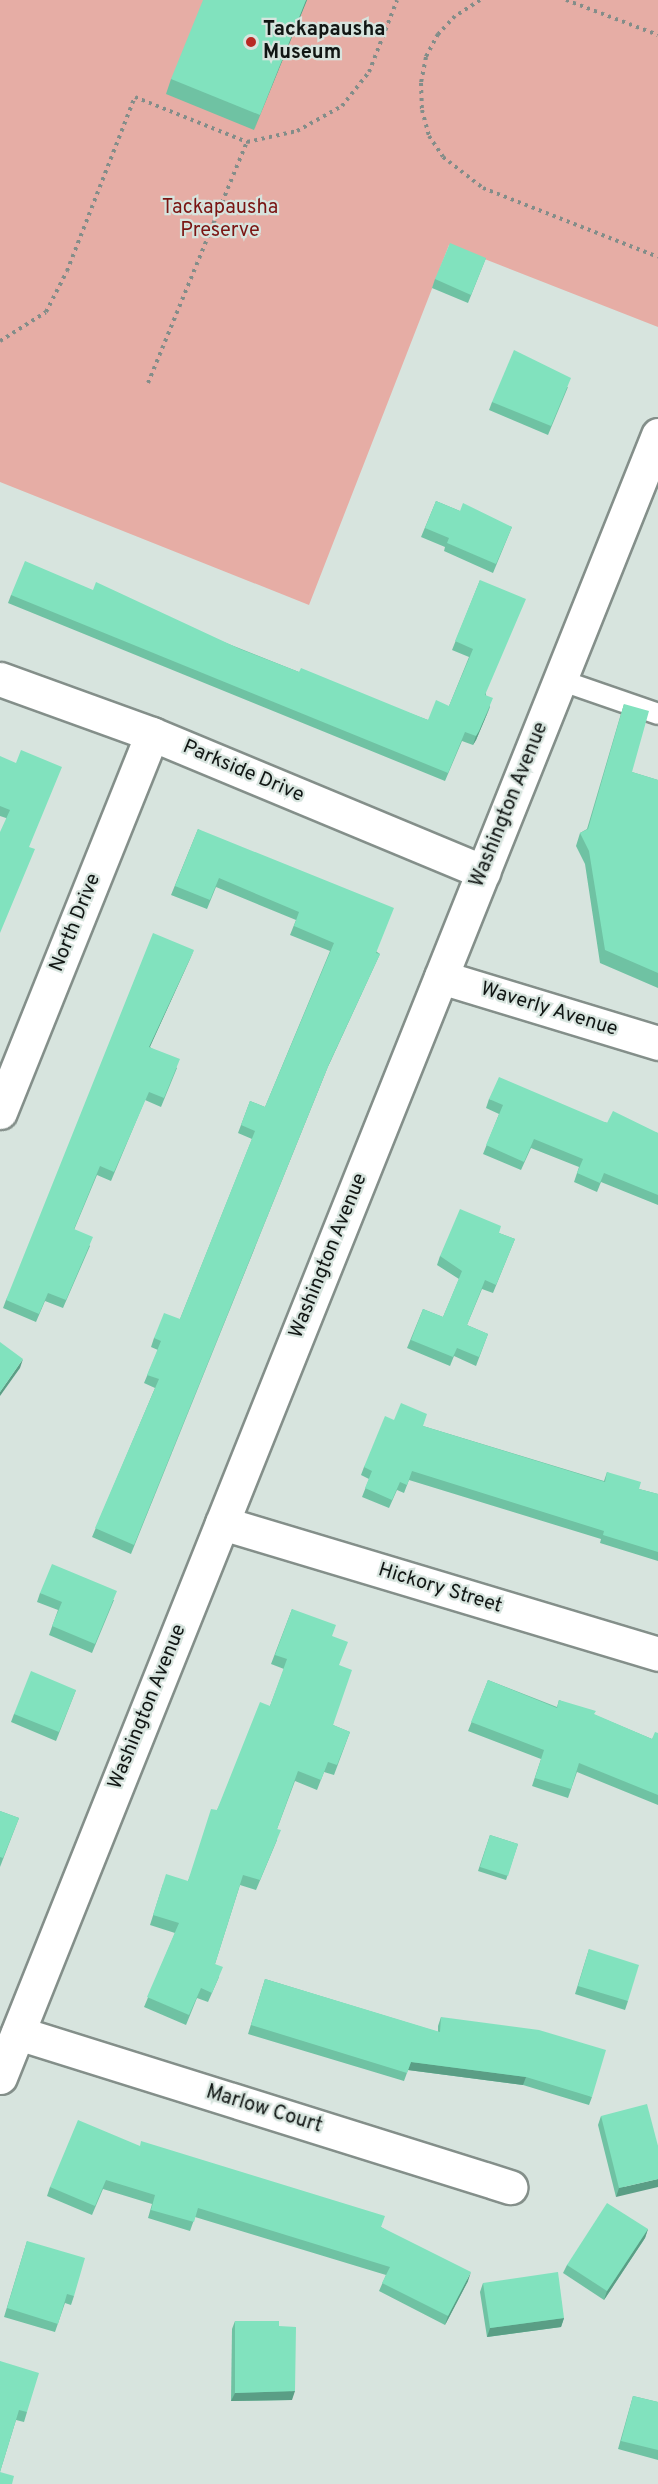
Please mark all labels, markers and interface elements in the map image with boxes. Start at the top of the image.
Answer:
place label: Tackapausha Museum [263,19,385,66]
marker: Tackapausha Museum [244,35,258,49]
park label: Tackapausha Preserve [162,197,278,244]
street label: Washington Avenue [466,719,554,891]
street label: Parkside Drive [179,736,307,808]
street label: North Drive [45,870,107,976]
street label: Waverly Avenue [477,978,621,1042]
street label: Washington Avenue [285,1170,373,1342]
street label: Hickory Street [375,1559,505,1619]
street label: Washington Avenue [104,1621,192,1793]
street label: Marlow Court [203,2081,325,2139]

